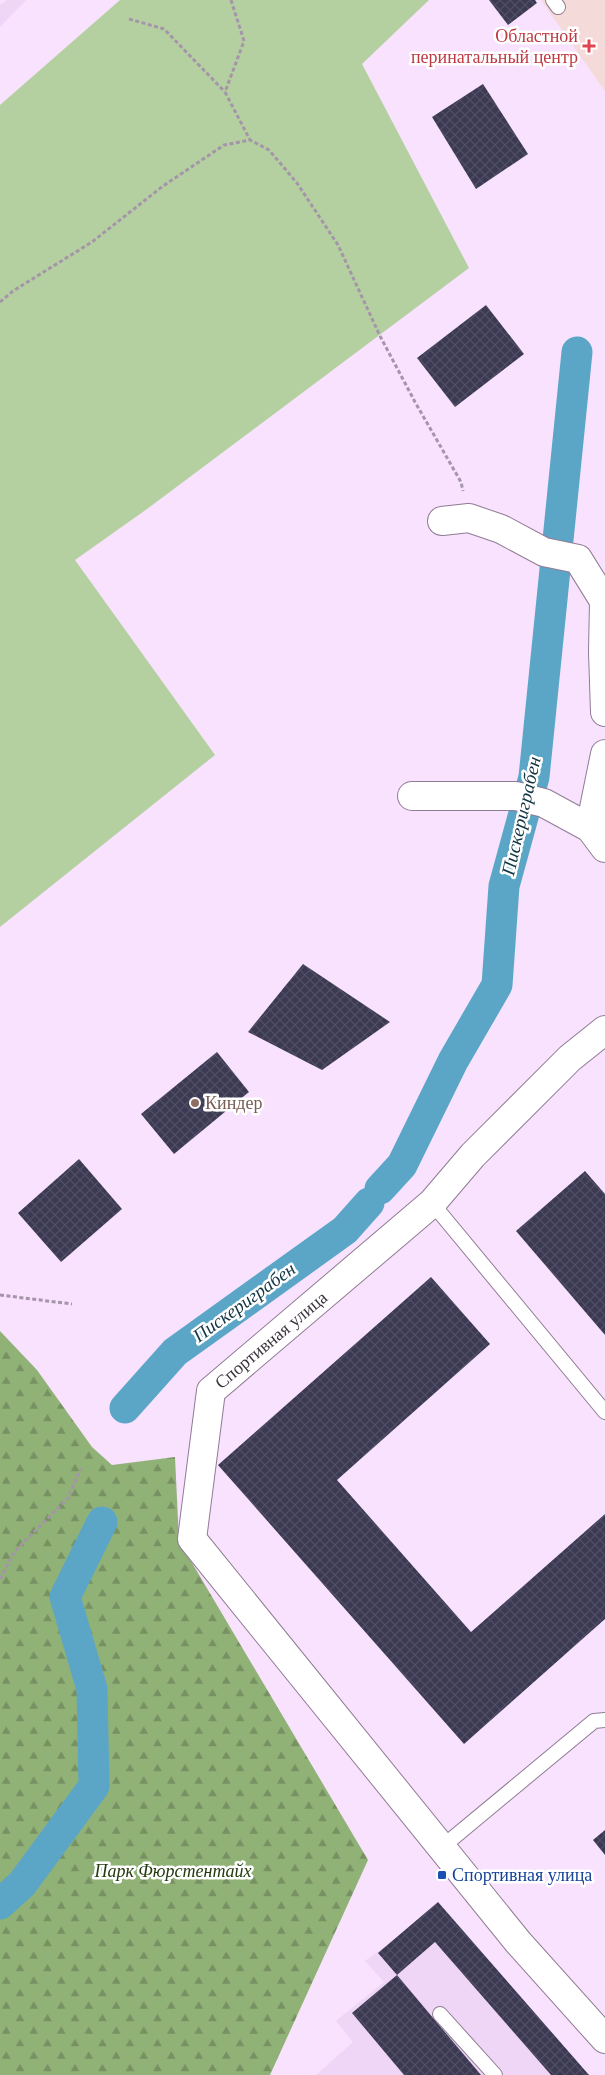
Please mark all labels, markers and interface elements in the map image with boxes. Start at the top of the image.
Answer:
place label: Областной перинатальный центр [411,26,578,67]
marker: Областной перинатальный центр [582,39,596,53]
water label: Пискериграбен [497,755,545,878]
place label: Киндер [205,1093,262,1113]
marker: Киндер [189,1097,201,1109]
water label: Пискериграбен [188,1258,299,1347]
street label: Спортивная улица [211,1287,331,1393]
park label: Парк Фюрстентайх [93,1861,252,1881]
place label: Спортивная улица [452,1865,592,1885]
marker: Спортивная улица [436,1869,448,1881]

